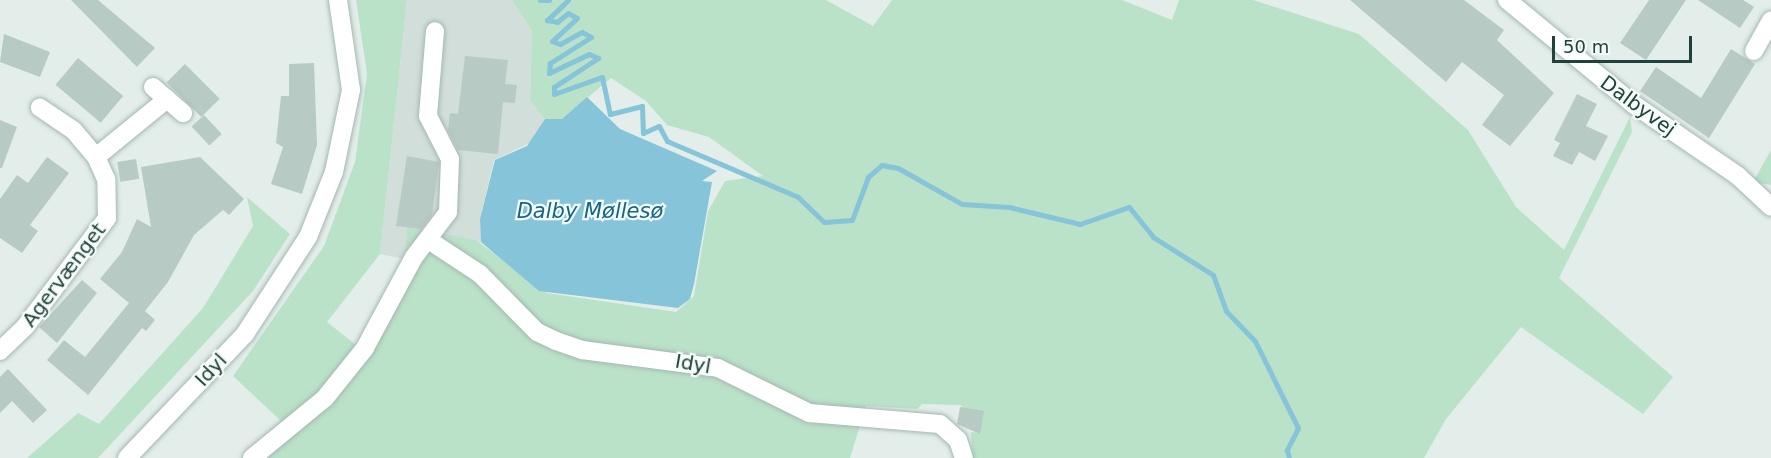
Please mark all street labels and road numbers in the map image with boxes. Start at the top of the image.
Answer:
street label: Dalbyvej [1596,71,1680,141]
street label: Agervænget [17,218,111,332]
street label: Idyl [190,349,232,391]
street label: Idyl [673,349,713,379]

